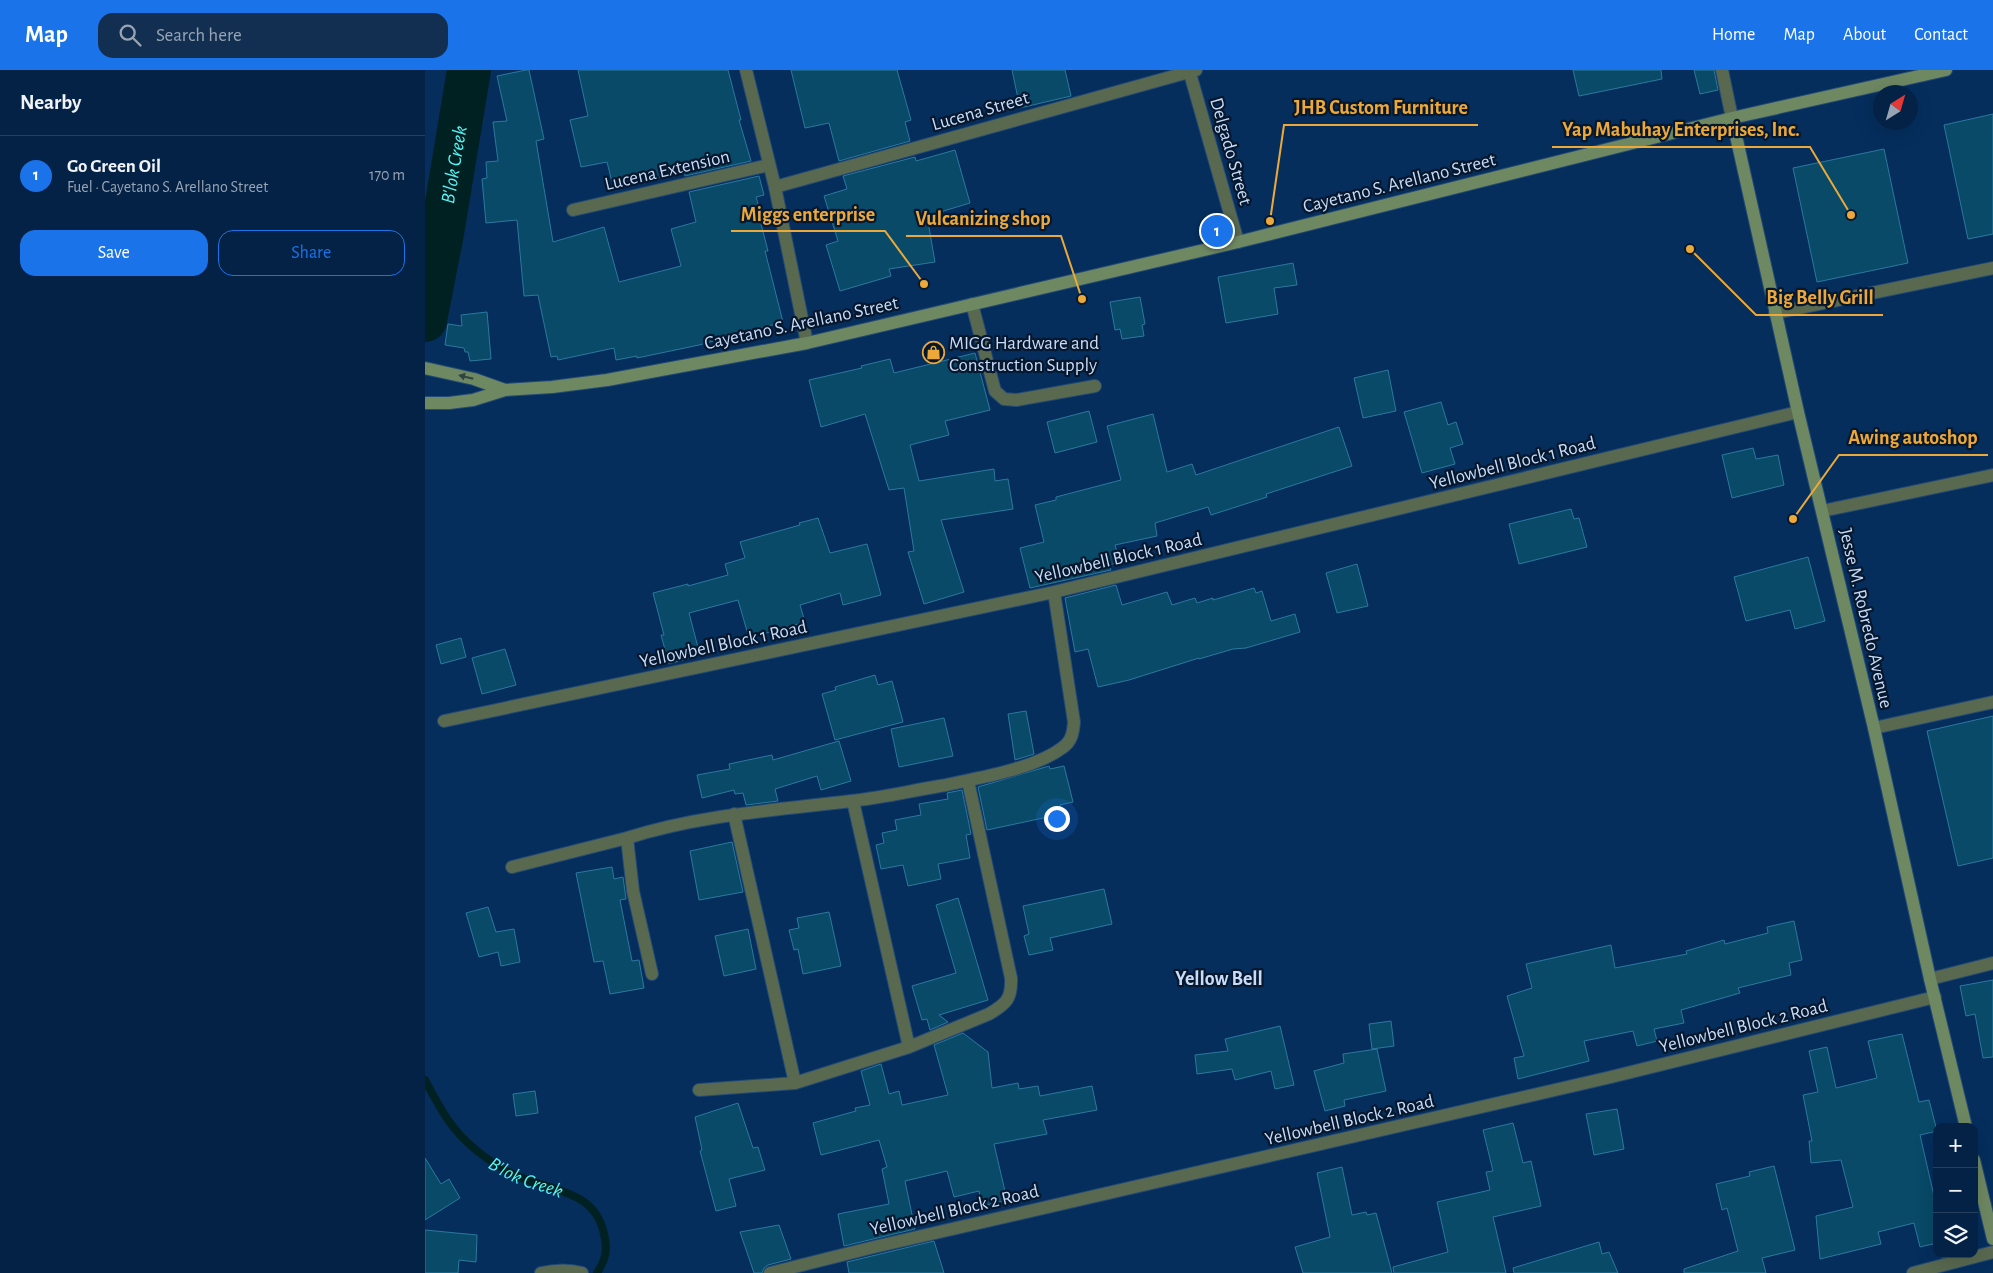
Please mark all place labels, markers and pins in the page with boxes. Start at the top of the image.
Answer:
callout: JHB Custom Furniture [1284,90,1478,125]
callout: Yap Mabuhay Enterprises, Inc. [1552,112,1810,147]
callout: Miggs enterprise [731,196,885,231]
callout: Vulcanizing shop [906,201,1061,236]
pin: 1 [1201,212,1233,250]
callout: Big Belly Grill [1756,280,1883,315]
place label: MIGG Hardware and Construction Supply [949,334,1099,375]
shop icon: MIGG Hardware and Construction Supply [921,341,945,365]
callout: Awing autoshop [1839,420,1988,455]

